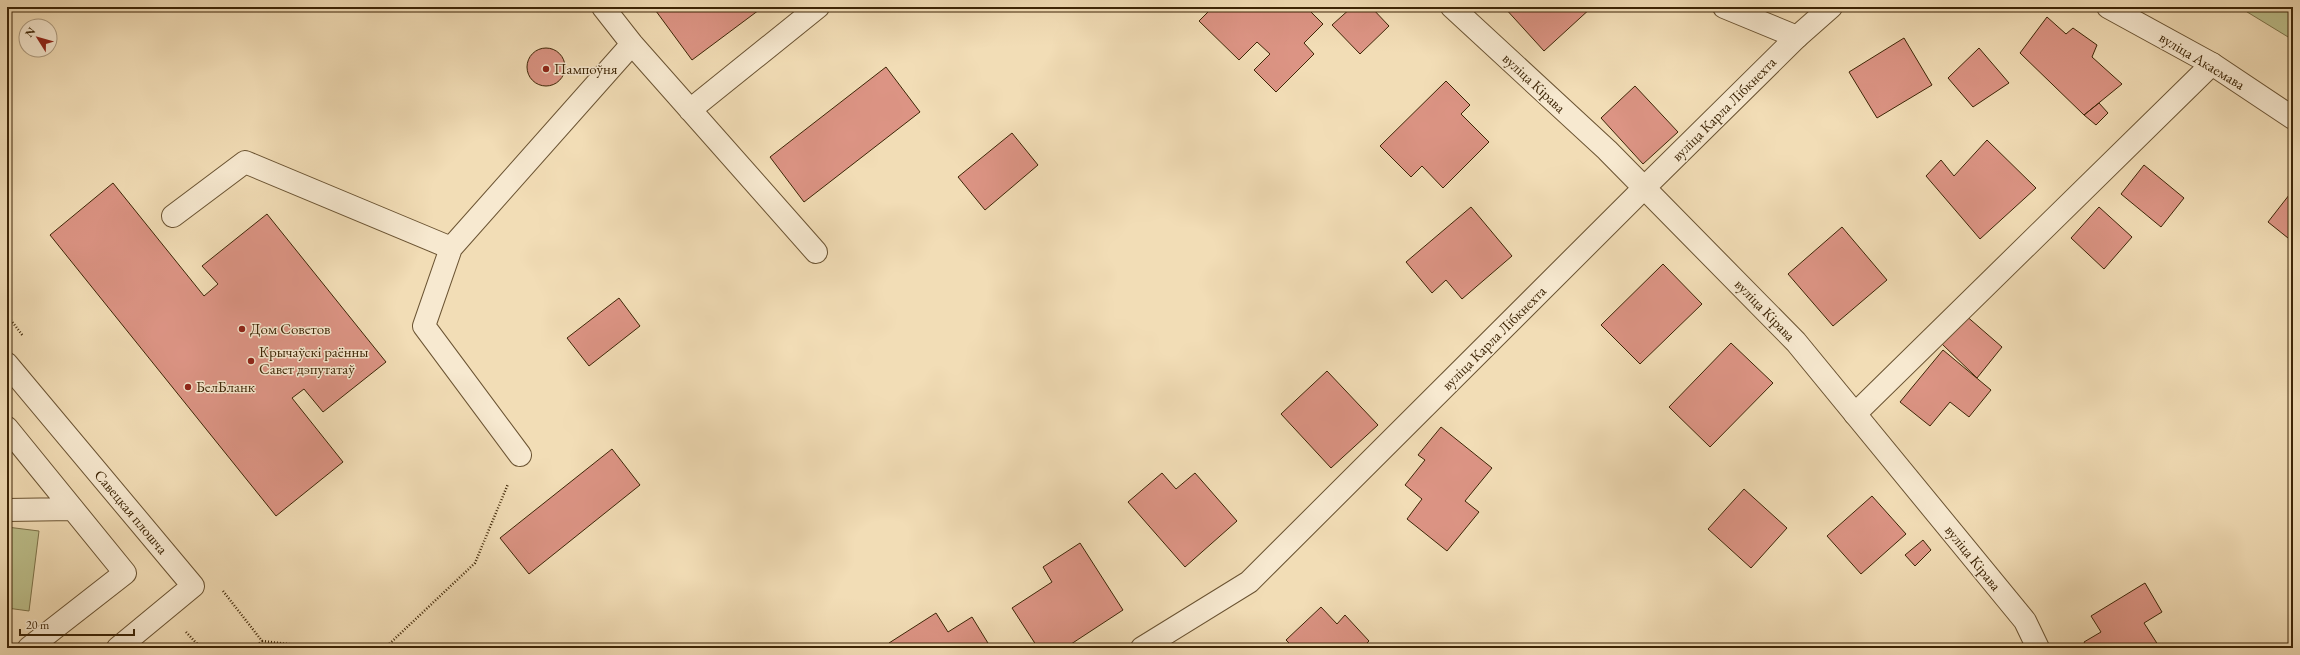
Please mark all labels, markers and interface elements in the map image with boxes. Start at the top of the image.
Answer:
north arrow [18,18,58,58]
text: N [22,24,38,40]
street label: вуліца Акаемава [2156,28,2249,94]
street label: вуліца Кірава [1499,49,1570,117]
street label: вуліца Карла Лібкнехта [1667,52,1780,165]
place label: Пампоўня [554,59,618,78]
marker: Пампоўня [541,64,551,74]
street label: вуліца Кірава [1731,275,1800,345]
street label: вуліца Карла Лібкнехта [1437,281,1550,394]
place label: Дом Советов [250,319,330,338]
marker: Дом Советов [237,324,247,334]
place label: Крычаўскі раённы Савет дэпутатаў [259,342,368,378]
marker: Крычаўскі раённы Савет дэпутатаў [246,356,256,366]
place label: БелБланк [196,377,255,396]
marker: БелБланк [183,382,193,392]
street label: Савецкая плошча [91,466,172,558]
street label: вуліца Кірава [1941,521,2006,594]
scale bar [20,611,134,637]
text: 20 m [26,617,50,633]

